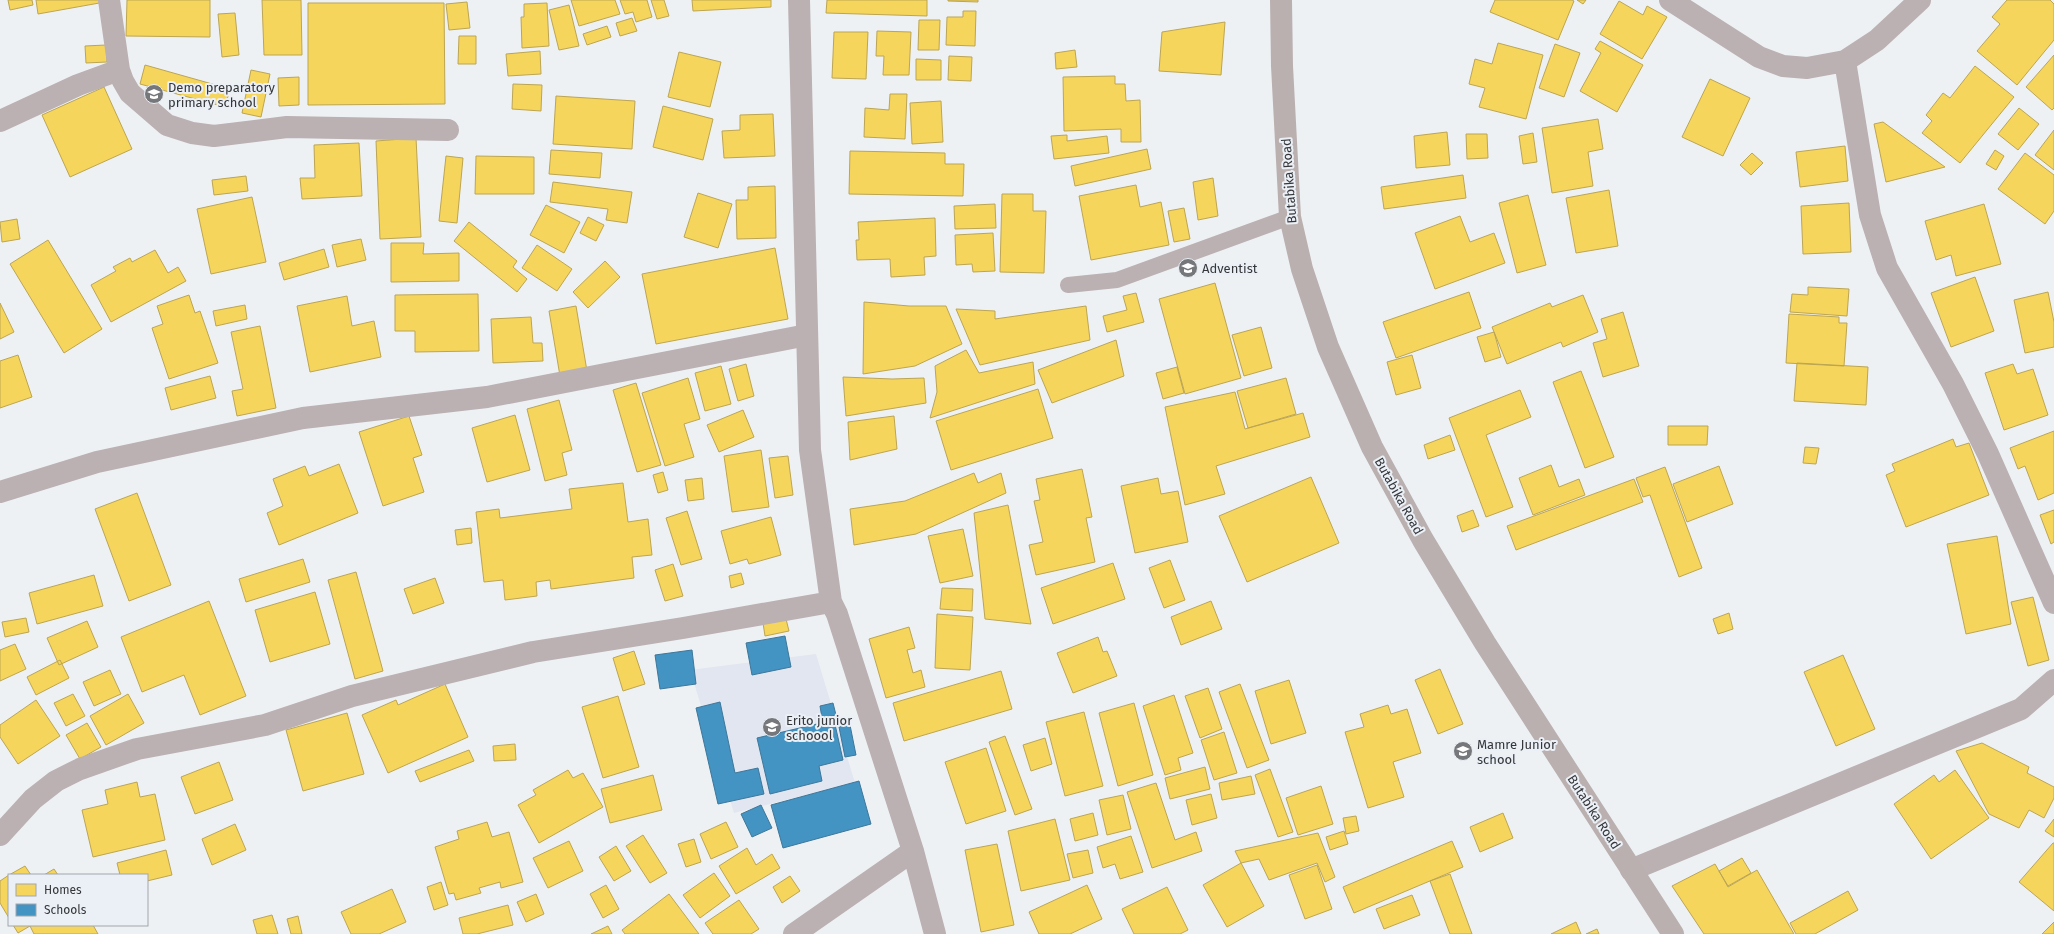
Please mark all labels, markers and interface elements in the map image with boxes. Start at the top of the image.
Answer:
place label: Demo preparatory primary school [168,80,275,110]
school or university icon: Demo preparatory primary school [143,83,165,105]
street label: Butabika Road [1279,138,1299,224]
school or university icon: Adventist [1177,257,1199,279]
place label: Adventist [1202,261,1258,276]
street label: Butabika Road [1372,455,1426,537]
place label: Erito junior schoool [786,713,852,743]
school or university icon: Erito junior schoool [761,716,783,738]
place label: Mamre Junior school [1477,737,1556,767]
school or university icon: Mamre Junior school [1452,740,1474,762]
street label: Butabika Road [1564,772,1624,852]
legend [8,874,148,926]
text: Homes [44,883,82,897]
text: Schools [44,903,87,917]

